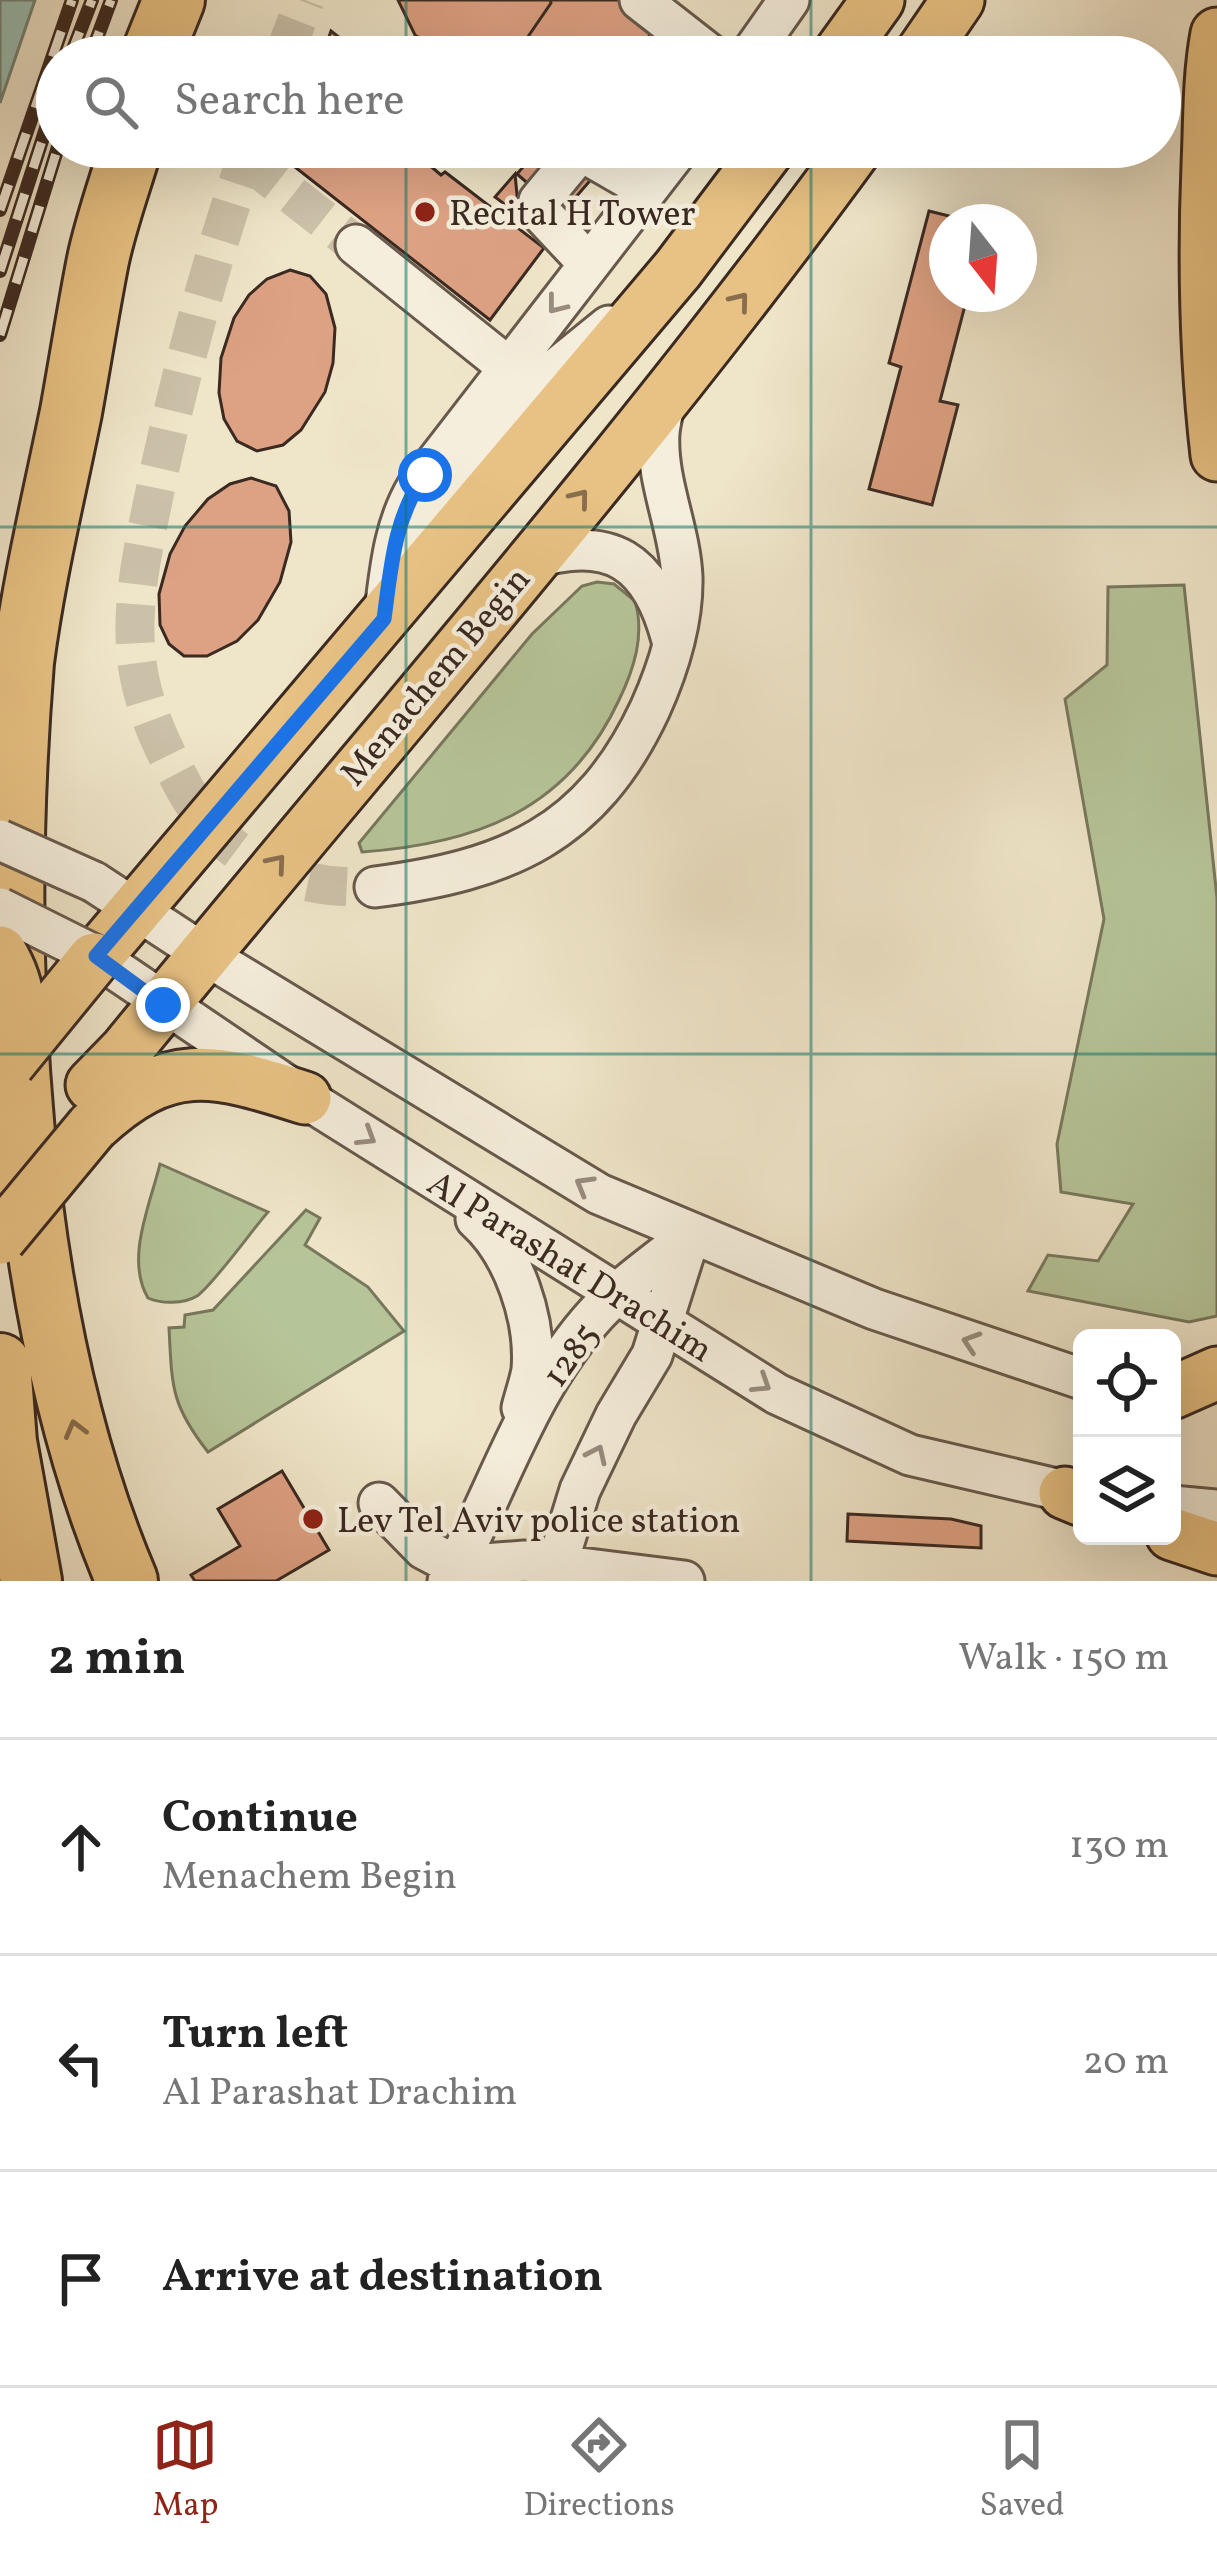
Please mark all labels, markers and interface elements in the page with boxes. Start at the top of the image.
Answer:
search box [36,36,1181,168]
icon: search [78,69,144,135]
text: Search here [174,71,405,134]
place label: Recital H Tower [449,191,696,241]
marker: Recital H Tower [412,199,438,225]
north arrow [929,204,1037,312]
one-way arrow [549,292,570,314]
one-way arrow [726,293,748,315]
route start [398,448,452,502]
one-way arrow [566,490,588,512]
street label: Menachem Begin [330,557,544,798]
one-way arrow [263,855,285,877]
route end [136,978,190,1032]
one-way arrow [354,1123,376,1145]
street label: Al Parashat Drachim [417,1160,721,1376]
one-way arrow [575,1176,597,1199]
street label: 1285 [532,1314,612,1399]
map controls [1073,1329,1181,1545]
button: locate [1073,1329,1181,1437]
one-way arrow [961,1332,982,1357]
one-way arrow [748,1370,770,1392]
one-way arrow [64,1419,89,1439]
button: layers [1073,1437,1181,1545]
one-way arrow [583,1445,606,1466]
place label: Lev Tel Aviv police station [337,1498,741,1548]
marker: Lev Tel Aviv police station [300,1506,326,1532]
text: 2 min [48,1624,186,1695]
text: Walk · 150 m [958,1632,1169,1686]
text: Continue [162,1788,358,1851]
icon: ahead [48,1814,114,1880]
text: 130 m [1069,1820,1169,1874]
text: Menachem Begin [162,1851,457,1905]
text: Turn left [162,2004,348,2067]
icon: left [48,2030,114,2096]
text: 20 m [1083,2036,1169,2090]
text: Al Parashat Drachim [162,2067,517,2121]
icon: arrive [48,2246,114,2312]
text: Arrive at destination [162,2247,603,2310]
tab: Map [152,2412,219,2530]
tab: Directions [523,2412,675,2530]
tab: Saved [980,2412,1065,2530]

